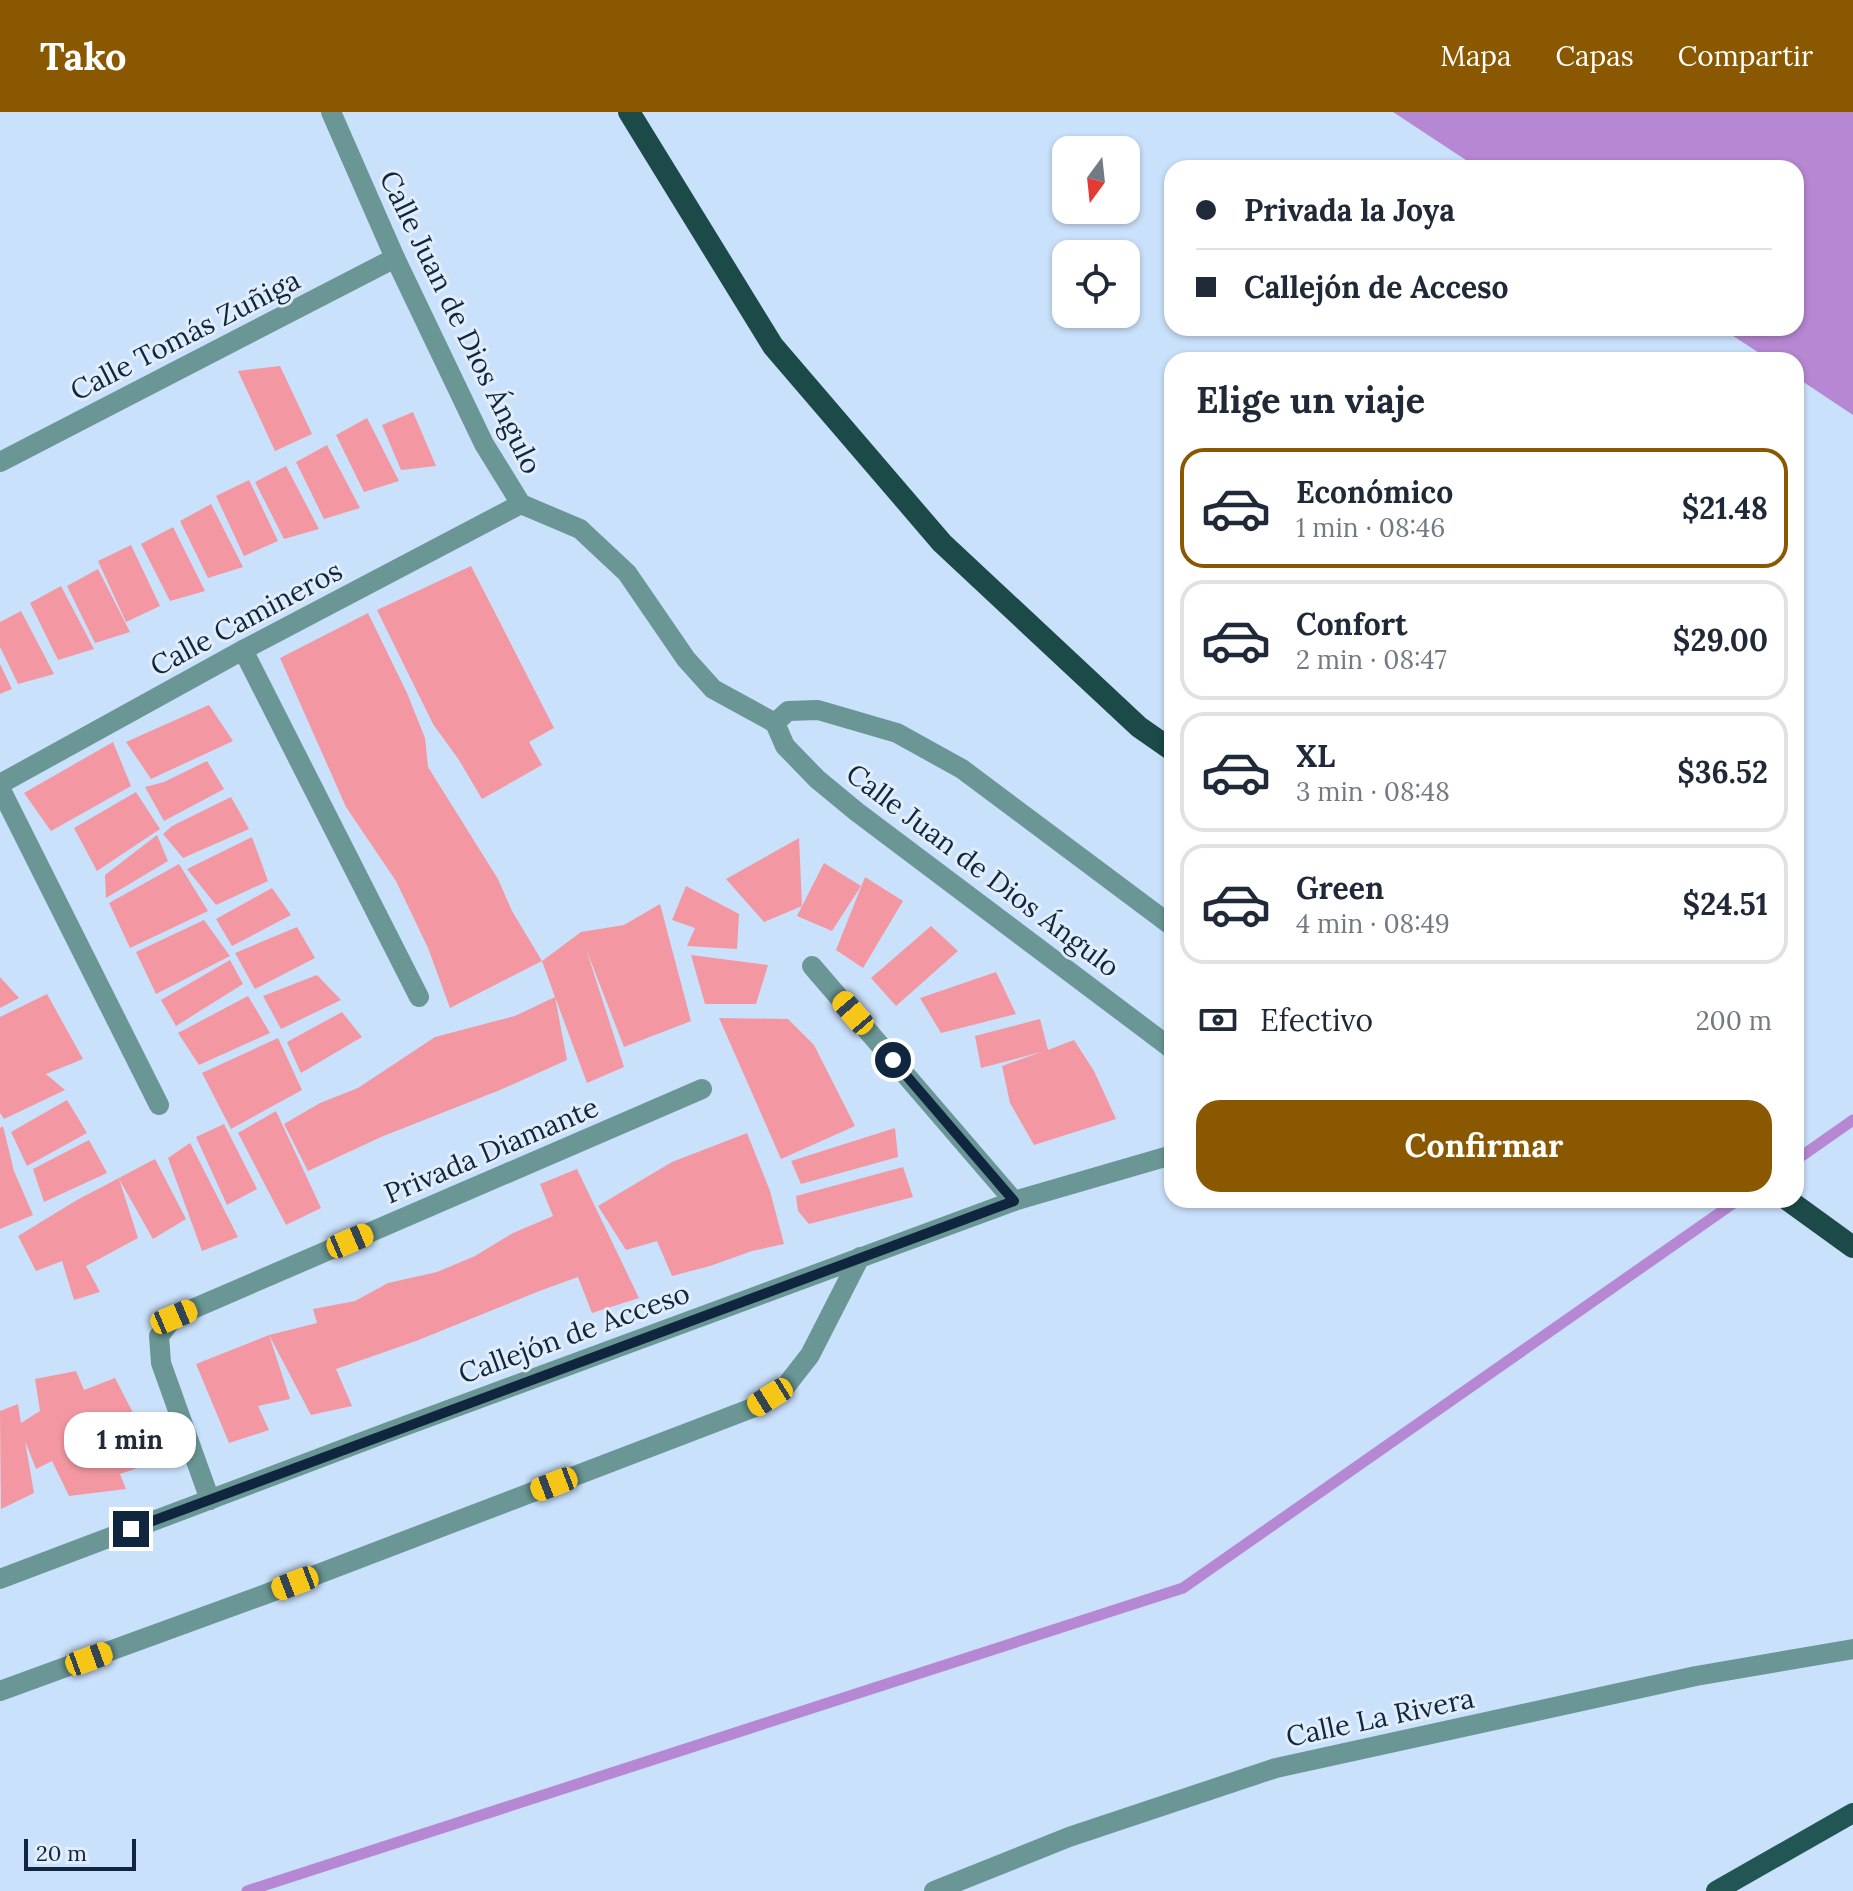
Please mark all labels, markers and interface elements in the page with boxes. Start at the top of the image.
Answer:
text: Tako [40,32,127,80]
text: Mapa [1440,38,1512,74]
text: Capas [1556,38,1634,74]
text: Compartir [1678,38,1813,74]
north arrow [1052,136,1140,224]
map controls [1052,136,1140,328]
street label: Calle Juan de Dios Ángulo [372,164,550,480]
text: Privada la Joya [1244,191,1455,229]
button: locate [1052,240,1140,328]
street label: Calle Tomás Zuñiga [64,262,306,408]
text: Callejón de Acceso [1244,268,1509,306]
text: Elige un viaje [1196,377,1425,423]
icon: car [1200,472,1272,544]
text: Económico [1296,473,1453,511]
text: $21.48 [1682,489,1768,527]
text: 1 min · 08:46 [1296,511,1445,544]
street label: Calle Camineros [144,552,348,684]
icon: car [1200,604,1272,676]
text: Confort [1296,605,1407,643]
text: $29.00 [1673,621,1768,659]
text: 2 min · 08:47 [1296,643,1447,676]
icon: car [1200,736,1272,808]
text: XL [1296,737,1335,775]
text: $36.52 [1677,753,1768,791]
street label: Calle Juan de Dios Ángulo [839,755,1127,985]
text: 3 min · 08:48 [1296,775,1450,808]
icon: car [1200,868,1272,940]
text: Green [1296,869,1384,907]
text: $24.51 [1683,885,1768,923]
text: 4 min · 08:49 [1296,907,1450,940]
car [828,987,878,1039]
icon: cash [1196,998,1240,1042]
text: Efectivo [1260,1001,1373,1039]
text: 200 m [1696,1004,1772,1037]
route start [875,1042,911,1078]
street label: Privada Diamante [378,1089,604,1211]
button: Confirmar [1196,1100,1772,1192]
car [323,1221,377,1261]
street label: Callejón de Acceso [454,1274,694,1392]
car [147,1297,201,1337]
car [743,1374,797,1420]
callout: 1 min [65,1413,197,1469]
text: 1 min [97,1423,163,1456]
car [527,1464,581,1504]
route end [113,1511,149,1547]
car [268,1563,322,1603]
car [62,1640,116,1678]
street label: Calle La Rivera [1283,1679,1477,1755]
scale bar [24,1835,136,1871]
text: 20 m [36,1839,87,1867]

